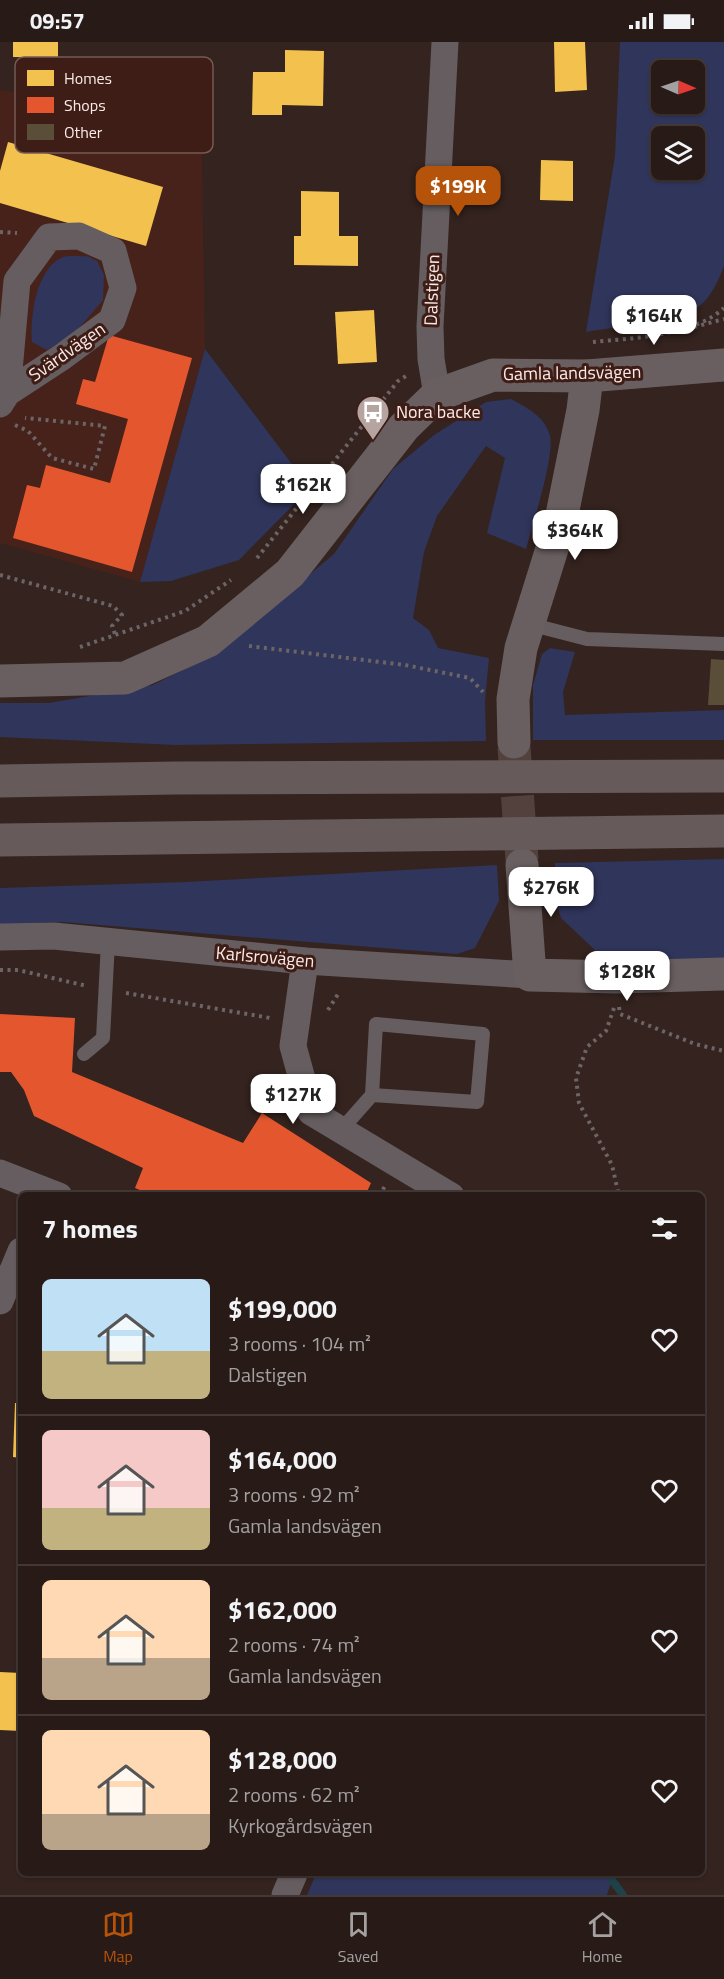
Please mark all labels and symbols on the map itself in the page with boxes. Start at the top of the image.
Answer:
legend [15,57,213,153]
north arrow [651,60,705,114]
text: Homes [64,66,112,90]
text: Shops [64,93,106,117]
text: Other [64,120,103,144]
pin: $199K [416,166,500,217]
street label: Dalstigen [417,254,446,326]
pin: $164K [612,295,696,346]
street label: Svärdvägen [23,315,111,388]
street label: Gamla landsvägen [503,358,641,387]
bus stop icon: Nora backe [355,394,391,441]
place label: Nora backe [396,398,481,425]
pin: $162K [261,464,345,515]
pin: $364K [533,510,617,561]
pin: $276K [509,867,593,918]
street label: Karlsrovägen [215,939,316,974]
pin: $128K [585,951,669,1002]
pin: $127K [251,1074,335,1125]

